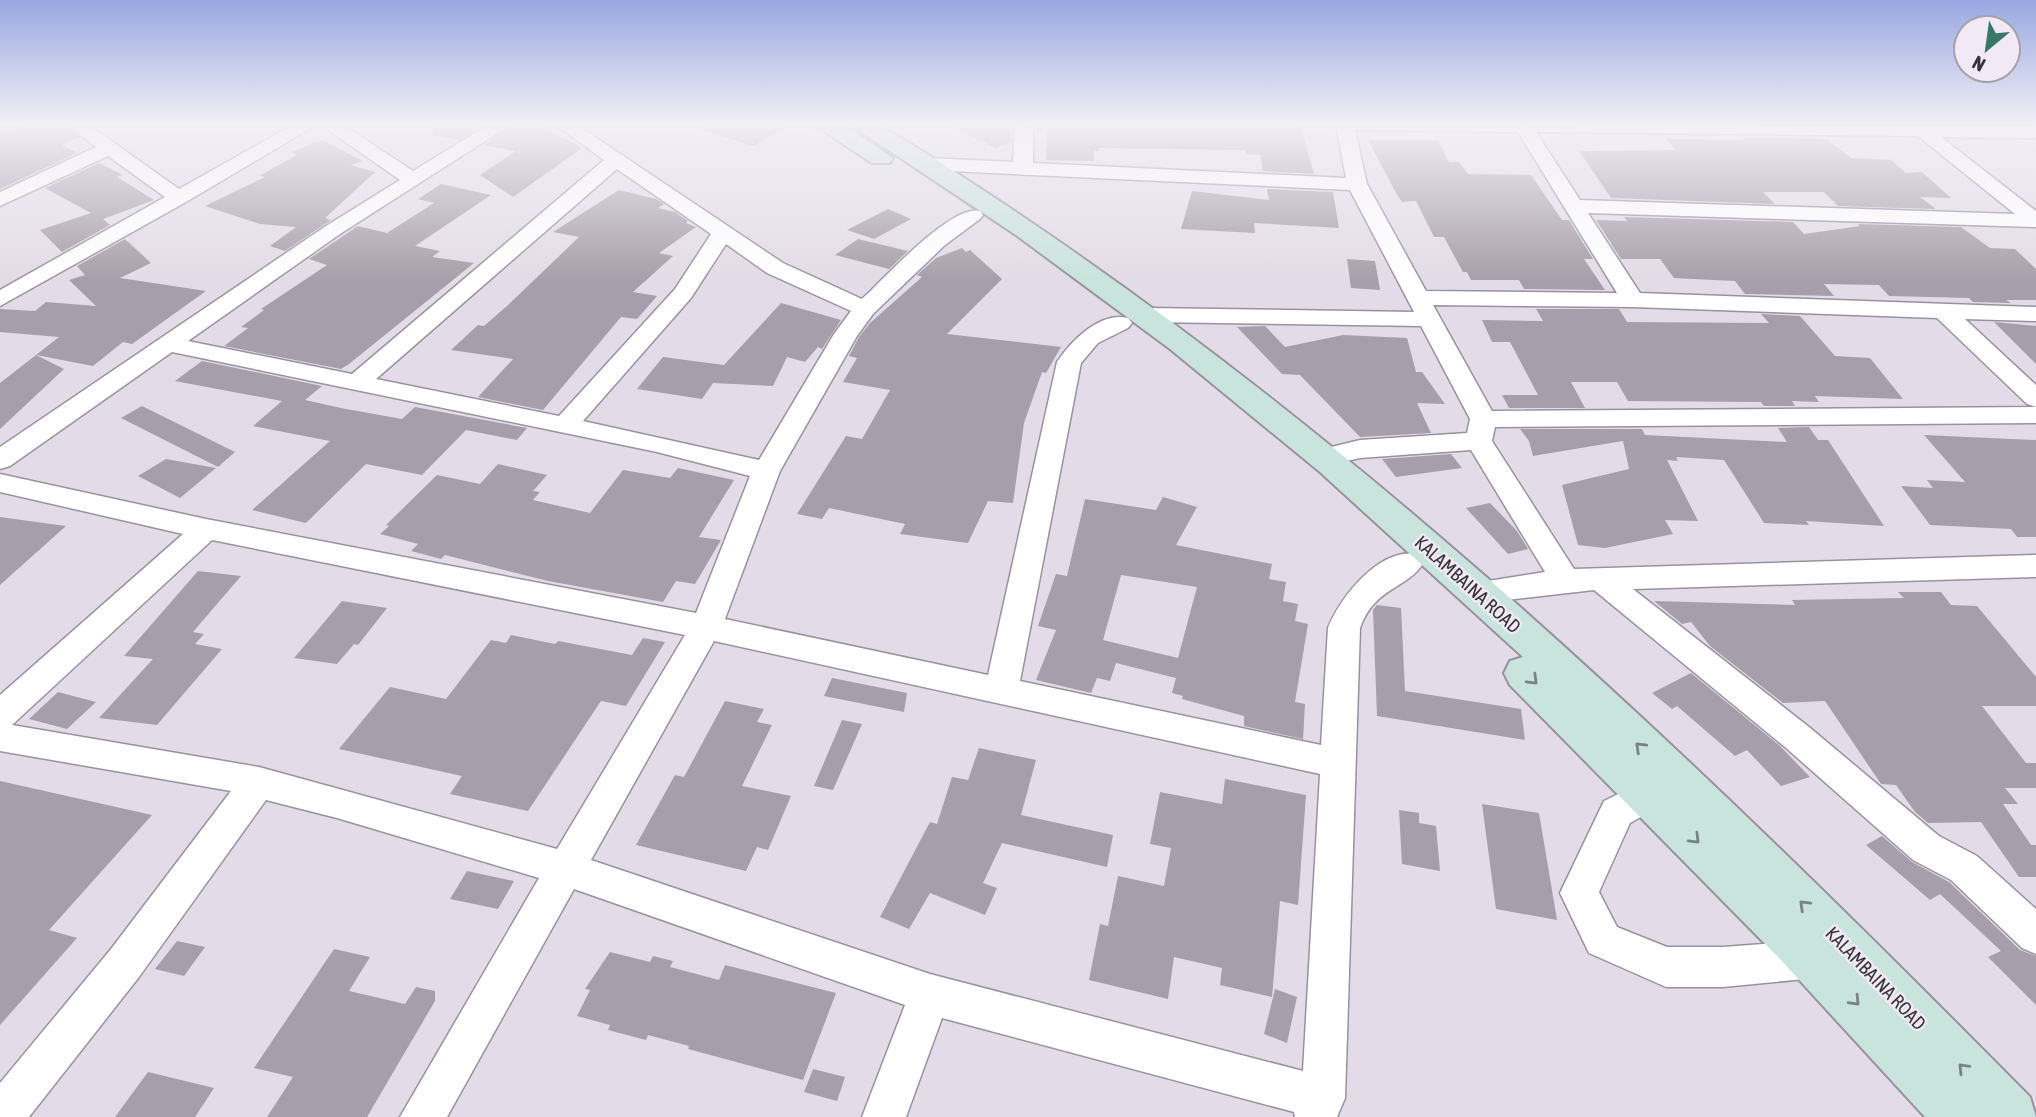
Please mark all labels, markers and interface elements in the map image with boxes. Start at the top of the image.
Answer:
north arrow [1952,14,2022,84]
text: N [1969,52,1989,76]
street label: KALAMBAINA ROAD [1411,531,1525,637]
one-way arrow [1524,671,1537,684]
one-way arrow [1636,742,1649,755]
one-way arrow [1686,831,1699,844]
one-way arrow [1799,900,1812,913]
street label: KALAMBAINA ROAD [1821,922,1931,1034]
one-way arrow [1846,993,1859,1006]
one-way arrow [1958,1063,1971,1076]

